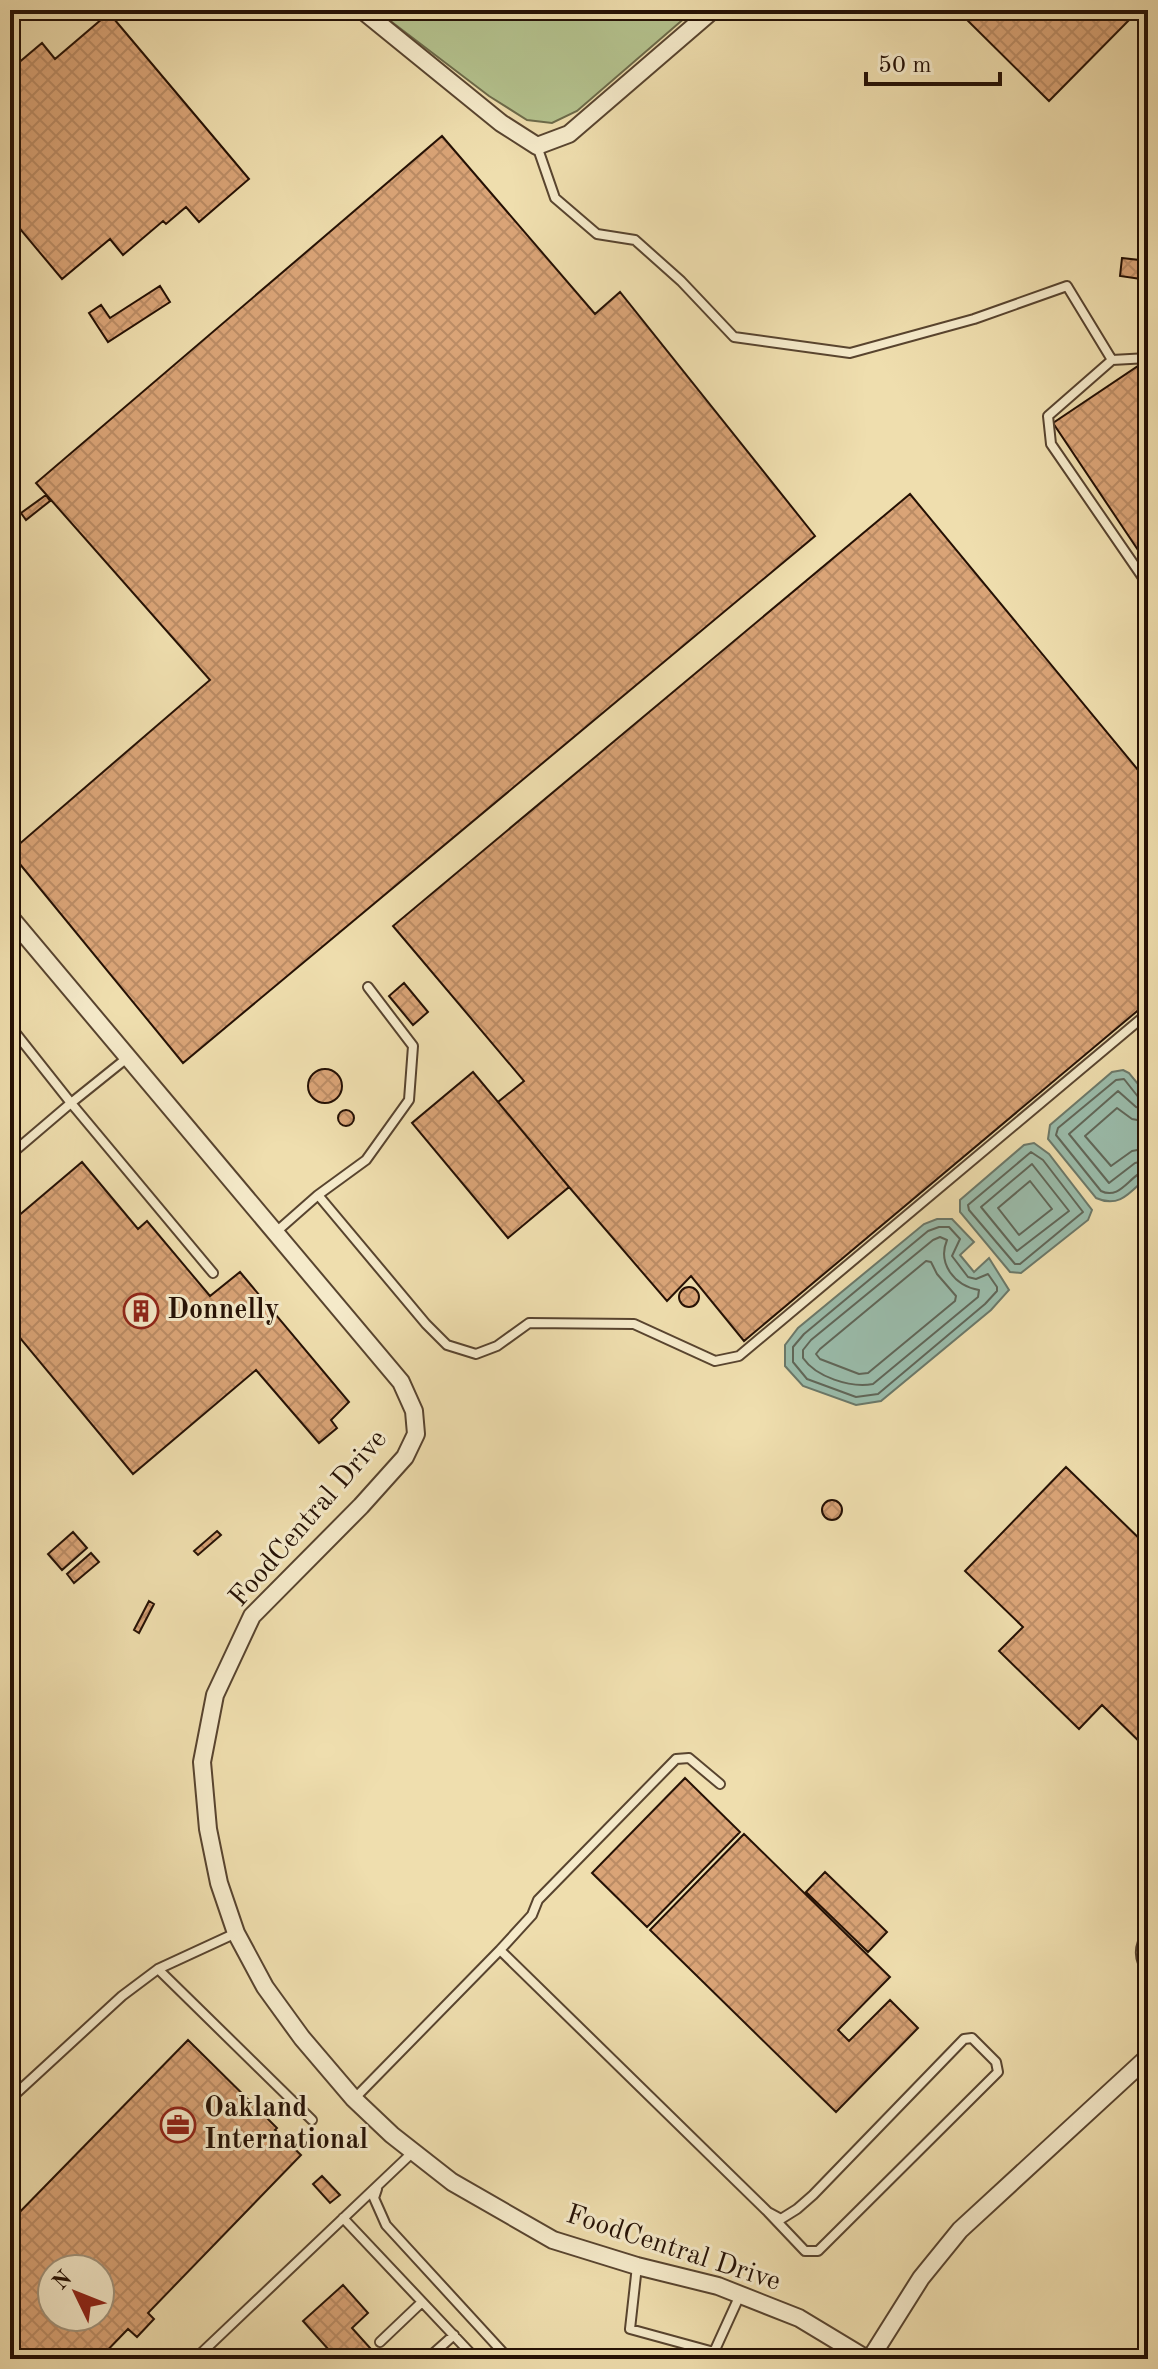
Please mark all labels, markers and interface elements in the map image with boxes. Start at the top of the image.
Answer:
scale bar [866,36,1000,86]
text: 50 m [878,54,932,78]
building icon: Donnelly [122,1292,160,1330]
place label: Donnelly [167,1297,279,1325]
street label: FoodCentral Drive [225,1425,393,1613]
place label: Oakland International [204,2095,369,2155]
office icon: Oakland International [159,2106,197,2144]
street label: FoodCentral Drive [562,2201,784,2297]
north arrow [36,2253,116,2333]
text: N [49,2267,77,2294]

